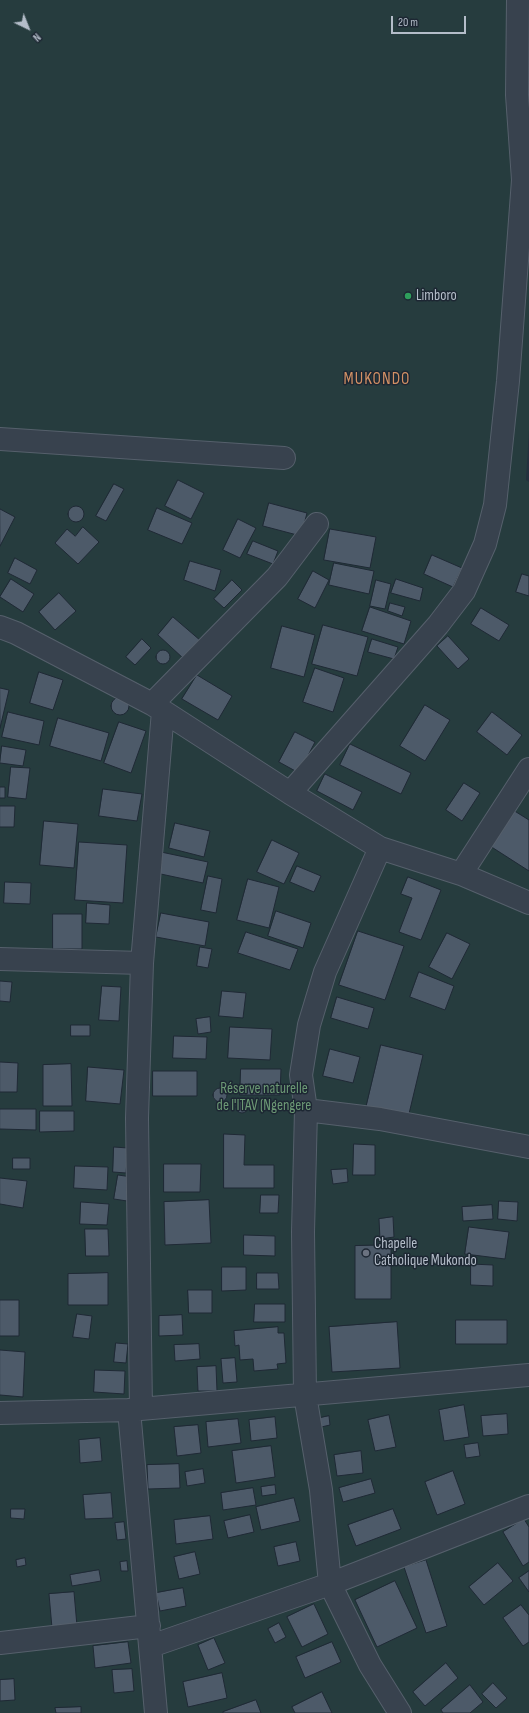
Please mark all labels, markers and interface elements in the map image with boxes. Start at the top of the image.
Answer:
north arrow [8,8,48,48]
scale bar [393,8,468,34]
text: 20 m [398,15,418,30]
text: N [30,30,43,44]
place label: Limboro [416,287,457,305]
marker: Limboro [403,291,413,301]
district label: MUKONDO [344,370,410,390]
park label: Réserve naturelle de l'ITAV (Ngengere [217,1080,311,1115]
place label: Chapelle Catholique Mukondo [374,1235,477,1270]
marker: Chapelle Catholique Mukondo [361,1248,371,1258]

